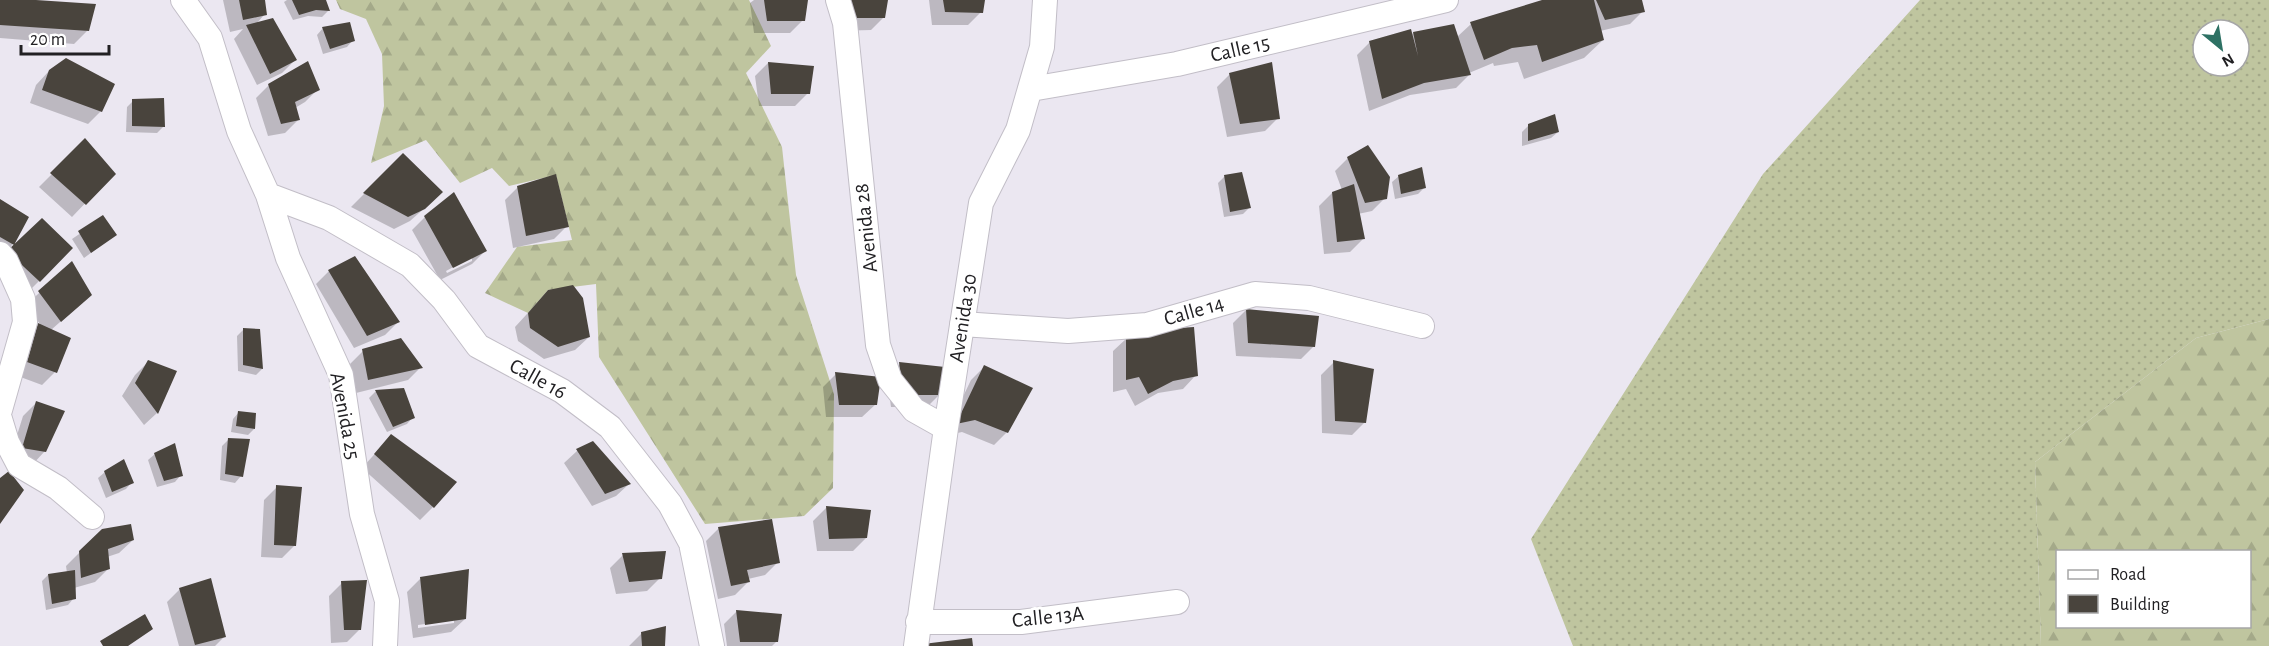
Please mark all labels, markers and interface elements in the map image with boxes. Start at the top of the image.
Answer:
scale bar [21,18,110,56]
north arrow [2191,18,2251,78]
text: 20 m [30,31,65,49]
street label: Calle 15 [1208,32,1272,66]
text: N [2219,50,2237,70]
street label: Avenida 28 [851,182,881,274]
street label: Avenida 30 [946,272,980,364]
street label: Calle 14 [1162,292,1226,330]
street label: Calle 16 [506,355,570,403]
street label: Avenida 25 [326,371,364,461]
legend [2056,550,2251,628]
text: Road [2110,566,2146,584]
text: Building [2110,596,2170,614]
street label: Calle 13A [1011,603,1085,631]

